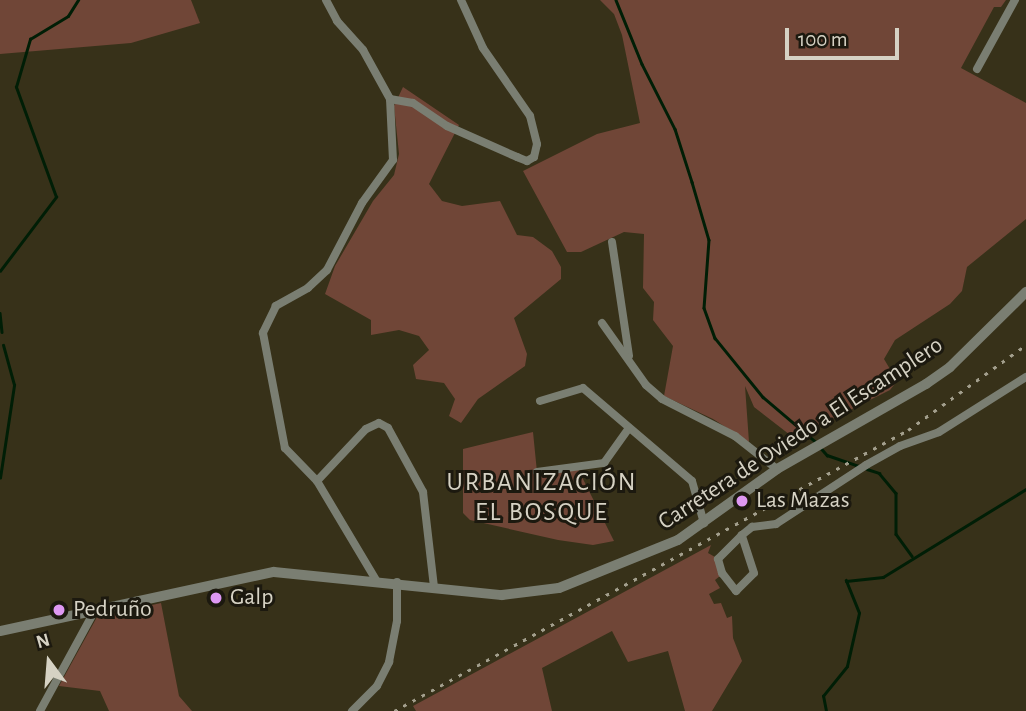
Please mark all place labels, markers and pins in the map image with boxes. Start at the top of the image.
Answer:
place label: Las Mazas [756,487,850,515]
marker: Las Mazas [734,493,750,509]
place label: Galp [230,584,273,612]
marker: Galp [208,590,224,606]
place label: Pedruño [73,596,152,624]
marker: Pedruño [51,602,67,618]

